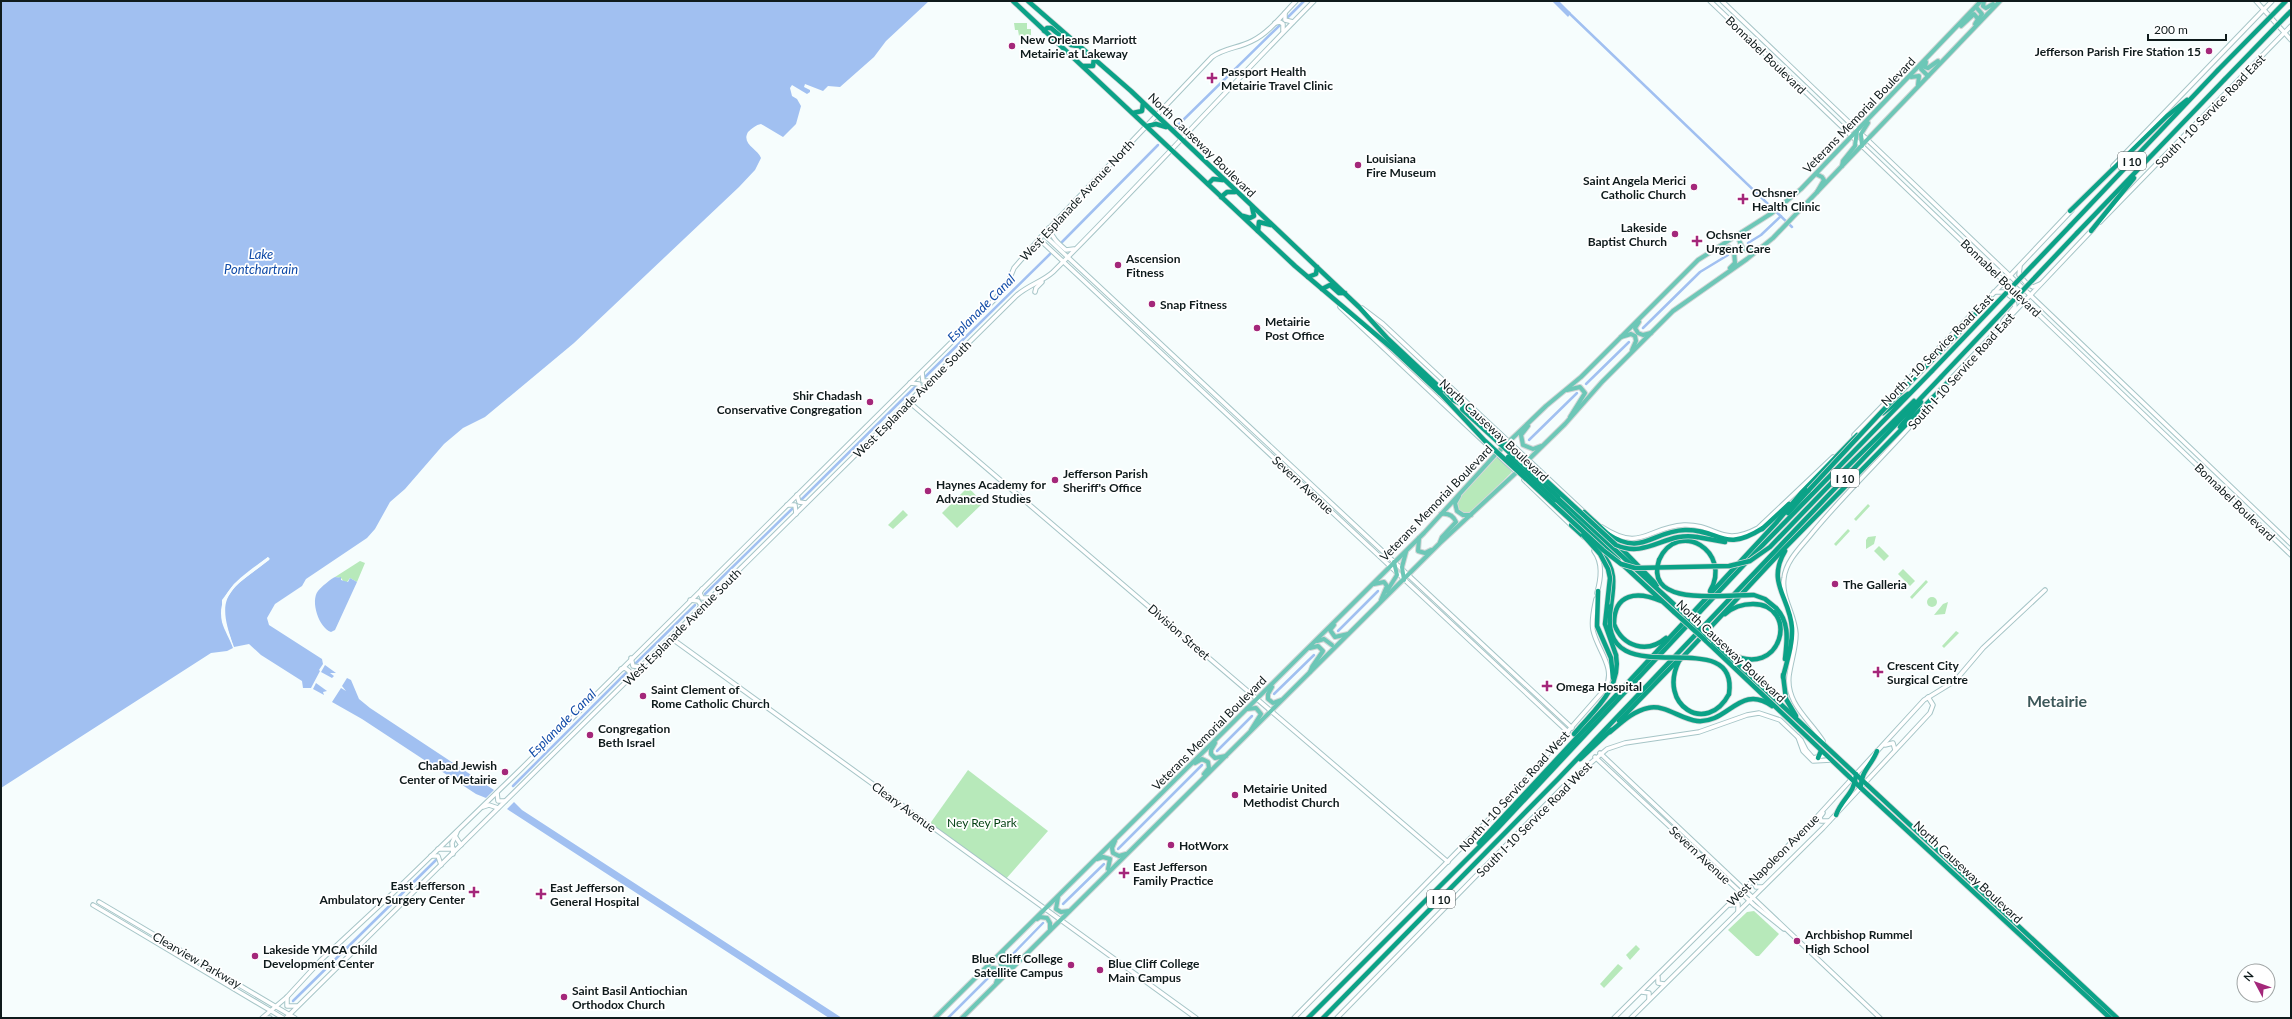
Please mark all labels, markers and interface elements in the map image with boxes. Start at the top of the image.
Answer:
street label: Bonnabel Boulevard [1723,13,1809,97]
scale bar [2148,16,2226,42]
text: 200 m [2154,22,2188,37]
place label: New Orleans Marriott Metairie at Lakeway [1020,32,1137,61]
marker: New Orleans Marriott Metairie at Lakeway [1007,41,1017,51]
place label: Jefferson Parish Fire Station 15 [2035,44,2201,59]
marker: Jefferson Parish Fire Station 15 [2204,46,2214,56]
street label: South I-10 Service Road East [2152,51,2269,171]
street label: Veterans Memorial Boulevard [1800,54,1918,176]
place label: Passport Health Metairie Travel Clinic [1221,64,1333,93]
marker: Passport Health Metairie Travel Clinic [1206,72,1218,84]
street label: North Causeway Boulevard [1145,90,1259,200]
street label: West Esplanade Avenue North [1017,136,1137,264]
place label: Louisiana Fire Museum [1366,151,1436,180]
road number: I 10 [2118,152,2146,170]
marker: Louisiana Fire Museum [1353,160,1363,170]
place label: Saint Angela Merici Catholic Church [1583,173,1686,202]
marker: Saint Angela Merici Catholic Church [1689,182,1699,192]
place label: Ochsner Health Clinic [1752,185,1820,214]
marker: Ochsner Health Clinic [1737,193,1749,205]
place label: Lakeside Baptist Church [1588,220,1668,249]
place label: Ochsner Urgent Care [1706,227,1771,256]
marker: Lakeside Baptist Church [1670,229,1680,239]
marker: Ochsner Urgent Care [1691,235,1703,247]
street label: Bonnabel Boulevard [1958,236,2044,320]
water label: Lake Pontchartrain [224,246,298,277]
place label: Ascension Fitness [1125,251,1181,280]
marker: Ascension Fitness [1113,260,1123,270]
water label: Esplanade Canal [944,271,1018,345]
street label: North I-10 Service Road East [1878,290,1997,409]
place label: Snap Fitness [1160,297,1227,312]
marker: Snap Fitness [1147,299,1157,309]
street label: South I-10 Service Road East [1905,309,2018,433]
place label: Metairie Post Office [1265,314,1325,343]
marker: Metairie Post Office [1252,323,1262,333]
street label: West Esplanade Avenue South [850,337,974,461]
street label: North Causeway Boulevard [1436,376,1552,484]
place label: Shir Chadash Conservative Congregation [717,388,862,417]
marker: Shir Chadash Conservative Congregation [865,397,875,407]
street label: Veterans Memorial Boulevard [1377,442,1495,564]
street label: Severn Avenue [1269,453,1337,517]
street label: Bonnabel Boulevard [2192,460,2278,544]
place label: Jefferson Parish Sheriff's Office [1063,466,1148,495]
road number: I 10 [1831,469,1859,487]
marker: Jefferson Parish Sheriff's Office [1050,475,1060,485]
place label: Haynes Academy for Advanced Studies [935,477,1046,506]
marker: Haynes Academy for Advanced Studies [923,486,933,496]
street label: West Esplanade Avenue South [620,565,744,689]
place label: The Galleria [1843,577,1907,592]
marker: The Galleria [1830,579,1840,589]
street label: North Causeway Boulevard [1673,597,1789,705]
street label: Division Street [1145,601,1214,663]
place label: Crescent City Surgical Centre [1887,658,1968,687]
marker: Crescent City Surgical Centre [1872,666,1884,678]
street label: Veterans Memorial Boulevard [1149,673,1269,793]
place label: Omega Hospital [1556,679,1642,694]
marker: Omega Hospital [1541,680,1553,692]
place label: Saint Clement of Rome Catholic Church [651,682,770,711]
water label: Esplanade Canal [525,686,599,760]
marker: Saint Clement of Rome Catholic Church [638,691,648,701]
district label: Metairie [2027,691,2087,710]
place label: Congregation Beth Israel [598,721,670,750]
street label: North I-10 Service Road West [1456,727,1573,855]
marker: Congregation Beth Israel [585,730,595,740]
place label: Chabad Jewish Center of Metairie [399,758,498,787]
street label: South I-10 Service Road West [1473,758,1595,880]
marker: Chabad Jewish Center of Metairie [500,767,510,777]
street label: Cleary Avenue [869,779,939,835]
place label: Metairie United Methodist Church [1243,781,1340,810]
marker: Metairie United Methodist Church [1230,790,1240,800]
street label: West Napoleon Avenue [1724,811,1822,909]
park label: Ney Rey Park [947,815,1018,830]
street label: North Causeway Boulevard [1910,818,2026,926]
street label: Severn Avenue [1666,823,1734,887]
place label: HotWorx [1179,838,1229,853]
marker: HotWorx [1166,840,1176,850]
place label: East Jefferson Family Practice [1133,859,1214,888]
marker: East Jefferson Family Practice [1118,867,1130,879]
place label: East Jefferson Ambulatory Surgery Center [318,878,466,907]
place label: East Jefferson General Hospital [550,880,639,909]
marker: East Jefferson Ambulatory Surgery Center [468,886,480,898]
marker: East Jefferson General Hospital [535,888,547,900]
road number: I 10 [1427,890,1455,908]
place label: Archbishop Rummel High School [1804,927,1912,956]
street label: Clearview Parkway [150,929,245,992]
marker: Archbishop Rummel High School [1792,936,1802,946]
place label: Lakeside YMCA Child Development Center [263,942,377,971]
marker: Lakeside YMCA Child Development Center [250,951,260,961]
place label: Blue Cliff College Satellite Campus [972,951,1064,980]
place label: Blue Cliff College Main Campus [1108,956,1200,985]
marker: Blue Cliff College Satellite Campus [1066,960,1076,970]
north arrow [2236,963,2276,1003]
marker: Blue Cliff College Main Campus [1095,965,1105,975]
text: N [2240,969,2256,984]
place label: Saint Basil Antiochian Orthodox Church [572,983,688,1012]
marker: Saint Basil Antiochian Orthodox Church [559,992,569,1002]

